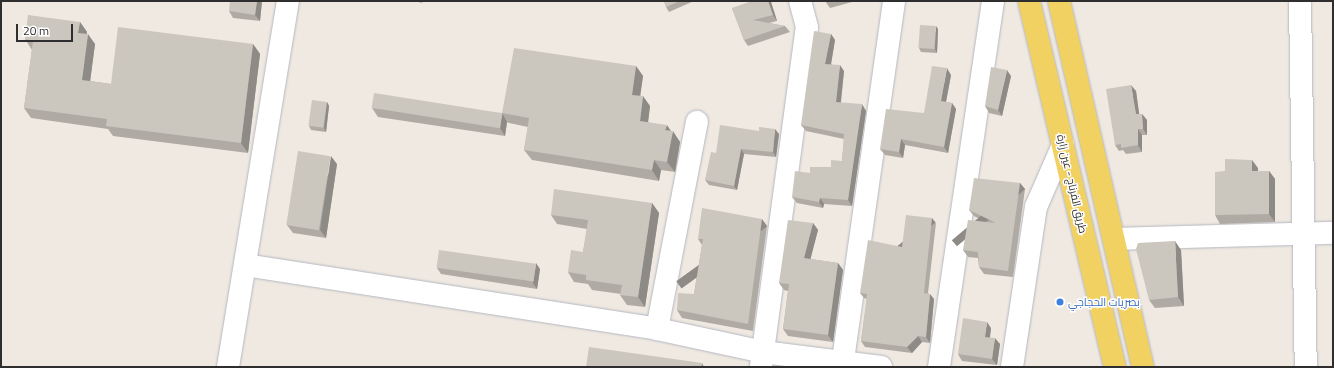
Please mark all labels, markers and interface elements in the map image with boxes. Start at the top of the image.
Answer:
scale bar [18,16,75,42]
text: 20 m [23,21,49,40]
street label: طريق الفرناج - عين زارة [1054,133,1090,235]
place label: بصريات الحجاجي [1068,295,1140,309]
marker: بصريات الحجاجي [1055,297,1065,307]

